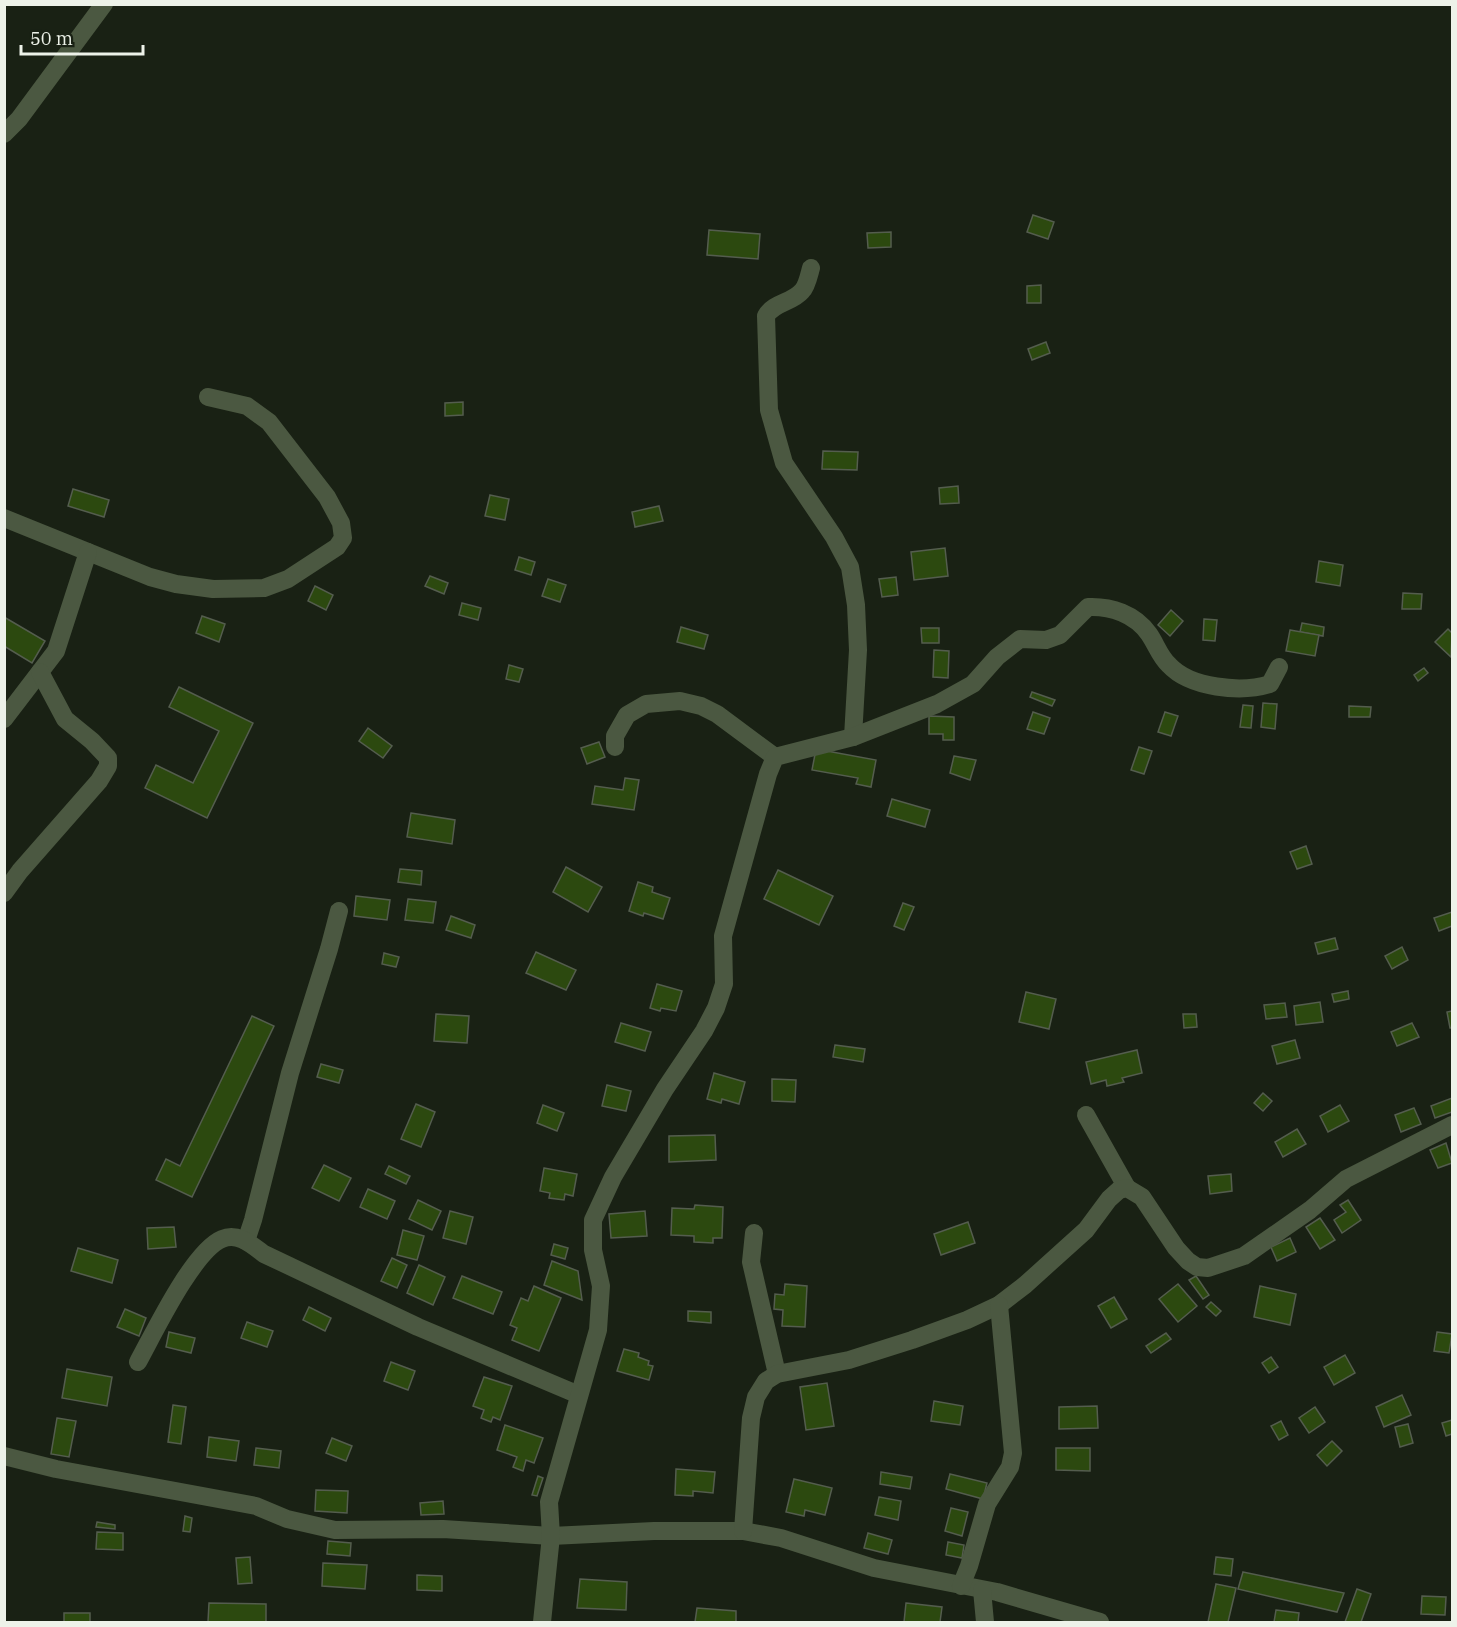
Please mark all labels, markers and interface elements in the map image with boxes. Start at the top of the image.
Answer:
scale bar [21,18,142,56]
text: 50 m [30,27,73,50]

